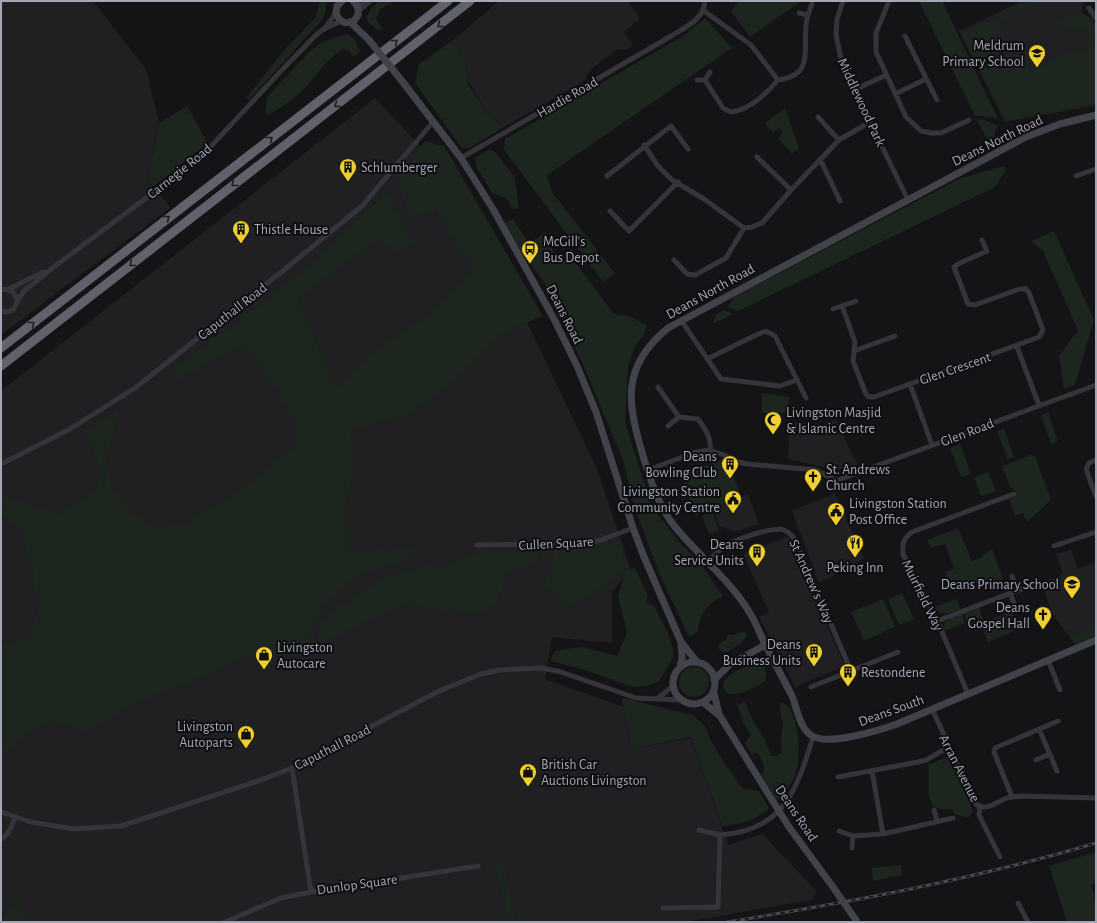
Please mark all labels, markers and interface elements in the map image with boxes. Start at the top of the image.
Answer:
one-way arrow [437,20,444,27]
one-way arrow [391,39,398,46]
place label: Meldrum Primary School [942,39,1024,69]
school or university icon: Meldrum Primary School [1027,43,1047,68]
street label: Middlewood Park [835,56,888,149]
street label: Hardie Road [535,75,600,121]
one-way arrow [334,100,341,107]
street label: Deans North Road [950,113,1045,169]
one-way arrow [266,136,273,143]
street label: Carnegie Road [145,142,215,202]
building icon: Schlumberger [338,157,358,182]
place label: Schlumberger [361,161,438,175]
one-way arrow [232,180,239,187]
one-way arrow [163,216,170,223]
building icon: Thistle House [231,219,251,244]
place label: Thistle House [254,223,328,237]
place label: McGill's Bus Depot [543,235,600,265]
bus stop icon: McGill's Bus Depot [520,239,540,264]
one-way arrow [129,260,136,267]
street label: Deans North Road [664,262,757,322]
street label: Caputhall Road [195,281,270,343]
street label: Deans Road [543,283,585,346]
one-way arrow [27,322,34,329]
street label: Glen Crescent [918,350,993,388]
place label: Livingston Masjid & Islamic Centre [786,406,881,436]
mosque icon: Livingston Masjid & Islamic Centre [763,410,783,435]
street label: Glen Road [939,416,996,449]
place label: Deans Bowling Club [645,450,717,480]
building icon: Deans Bowling Club [720,454,740,479]
place label: St. Andrews Church [826,463,890,493]
church icon: St. Andrews Church [803,467,823,492]
place label: Livingston Station Community Centre [618,485,720,515]
public building icon: Livingston Station Community Centre [723,489,743,514]
place label: Livingston Station Post Office [849,497,947,527]
public building icon: Livingston Station Post Office [826,501,846,526]
restaurant icon: Peking Inn [845,533,865,558]
street label: Cullen Square [518,535,594,553]
street label: St Andrew's Way [786,537,836,625]
place label: Deans Service Units [674,538,744,568]
building icon: Deans Service Units [747,542,767,567]
street label: Muirfield Way [899,558,945,633]
place label: Peking Inn [826,561,884,575]
school or university icon: Deans Primary School [1062,574,1082,599]
place label: Deans Primary School [941,578,1059,592]
place label: Deans Gospel Hall [968,601,1030,631]
church icon: Deans Gospel Hall [1033,605,1053,630]
place label: Deans Business Units [723,638,801,668]
place label: Livingston Autocare [277,641,333,671]
building icon: Deans Business Units [804,642,824,667]
shop icon: Livingston Autocare [254,645,274,670]
building icon: Restondene [838,662,858,687]
place label: Restondene [861,666,926,680]
street label: Deans South [857,693,926,729]
place label: Livingston Autoparts [177,720,233,750]
street label: Caputhall Road [292,723,373,773]
shop icon: Livingston Autoparts [236,724,256,749]
street label: Arran Avenue [936,733,982,804]
place label: British Car Auctions Livingston [541,758,647,788]
shop icon: British Car Auctions Livingston [518,762,538,787]
street label: Deans Road [772,783,820,844]
street label: Dunlop Square [316,872,398,898]

